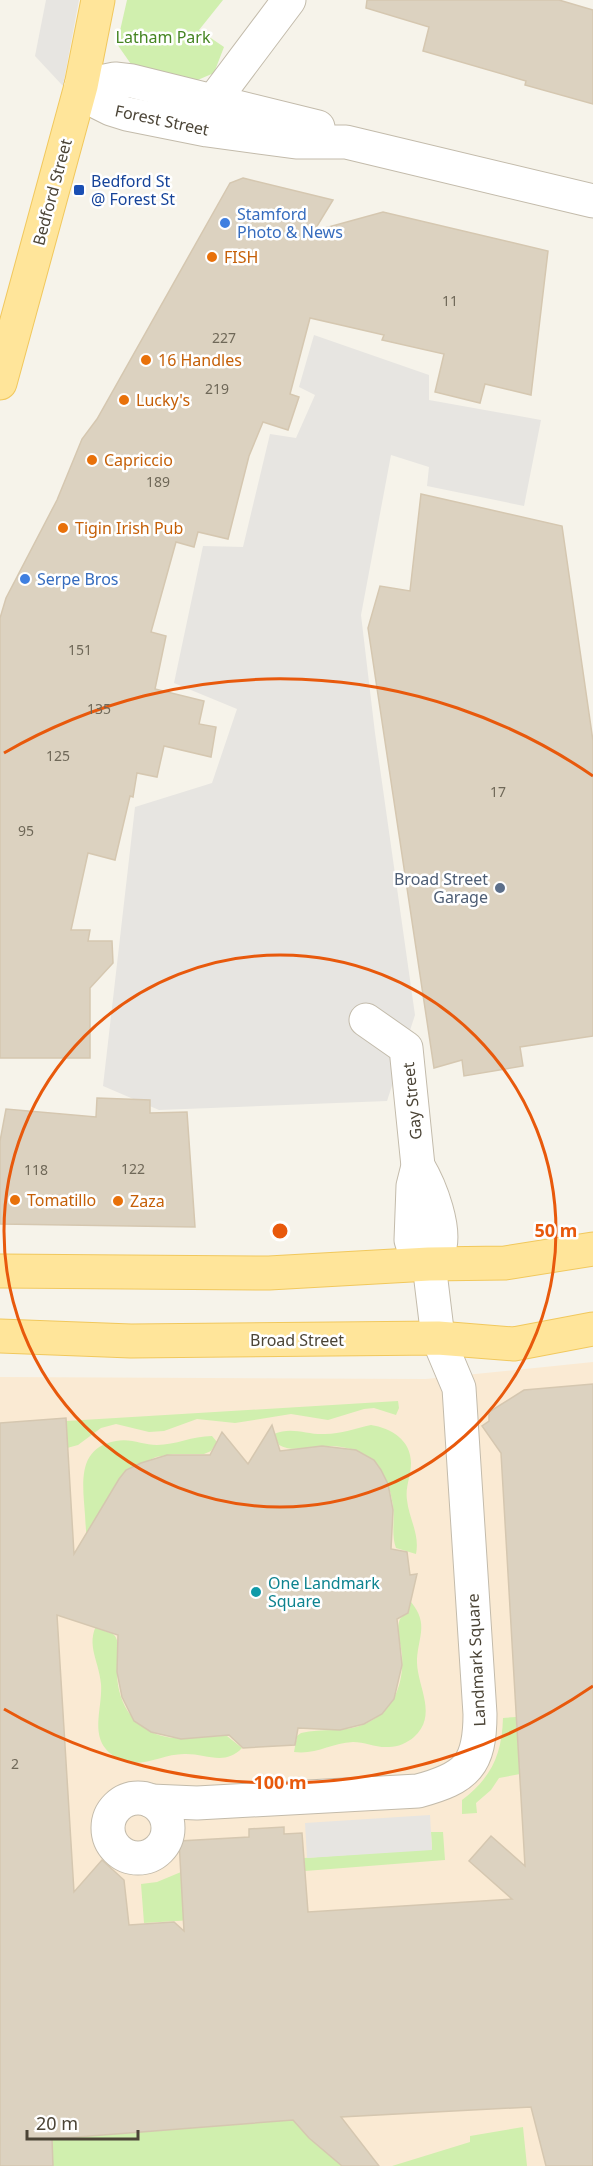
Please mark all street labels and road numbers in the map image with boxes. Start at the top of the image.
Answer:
street label: Forest Street [113,99,211,141]
street label: Bedford Street [27,136,77,248]
street label: Gay Street [397,1061,427,1141]
street label: Broad Street [250,1329,344,1351]
street label: Landmark Square [462,1593,490,1727]

